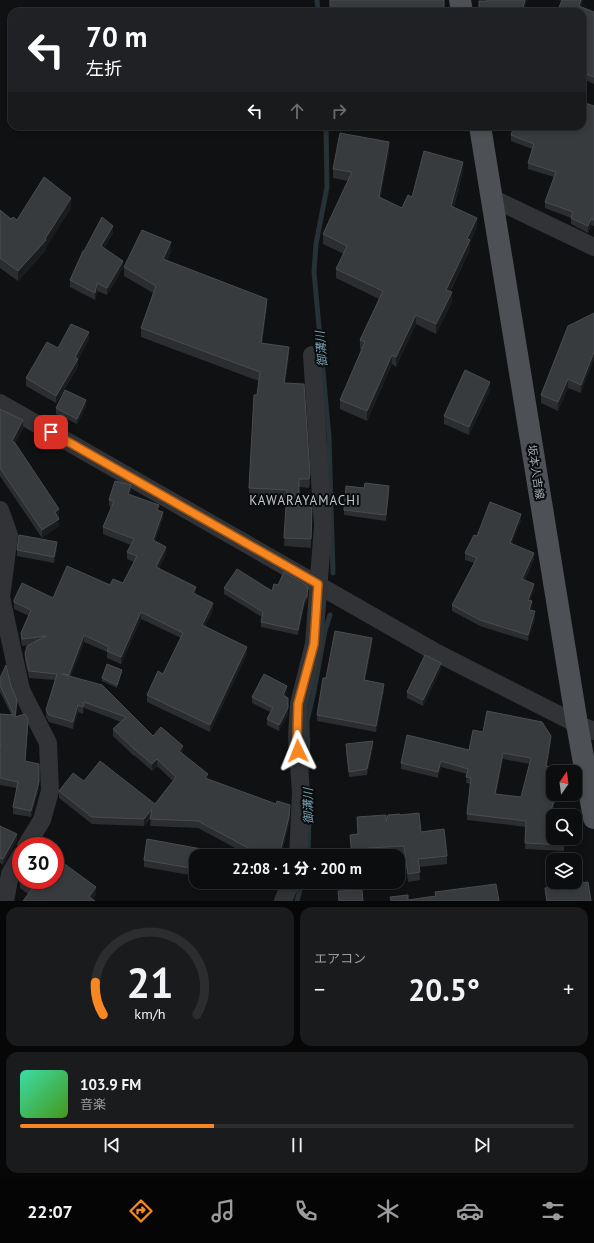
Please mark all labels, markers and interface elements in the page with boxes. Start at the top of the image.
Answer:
text: 70 m [86,18,147,55]
icon: left [20,24,72,76]
text: 左折 [86,57,122,80]
icon: left [244,100,266,122]
icon: ahead [286,100,308,122]
icon: right [328,100,350,122]
water label: 御溝川 [312,328,330,368]
pin [34,415,68,449]
icon: arrive [40,421,62,443]
street label: 坂本人吉線 [525,444,547,500]
district label: KAWARAYAMACHI [249,492,361,509]
position arrow [277,730,319,772]
north arrow [546,765,582,801]
map controls [546,765,582,889]
water label: 御溝川 [300,786,316,824]
button: search [546,809,582,845]
speed limit sign: 30 [12,837,64,889]
button: layers [546,853,582,889]
text: 22:08 · 1 分 · 200 m [232,859,362,878]
text: エアコン [314,950,366,967]
text: 21 [126,955,174,1008]
text: 20.5° [408,970,480,1009]
text: − [314,975,325,1003]
text: + [563,975,574,1003]
text: km/h [134,1003,166,1022]
text: 103.9 FM [80,1075,141,1094]
text: 音楽 [80,1096,106,1113]
icon: previous [101,1134,123,1156]
icon: pause [286,1134,308,1156]
icon: next [471,1134,493,1156]
icon: directions [127,1197,155,1225]
icon: music [209,1197,237,1225]
icon: phone [292,1197,320,1225]
icon: climate [374,1197,402,1225]
icon: car [456,1197,484,1225]
icon: filters [539,1197,567,1225]
text: 22:07 [27,1200,73,1223]

